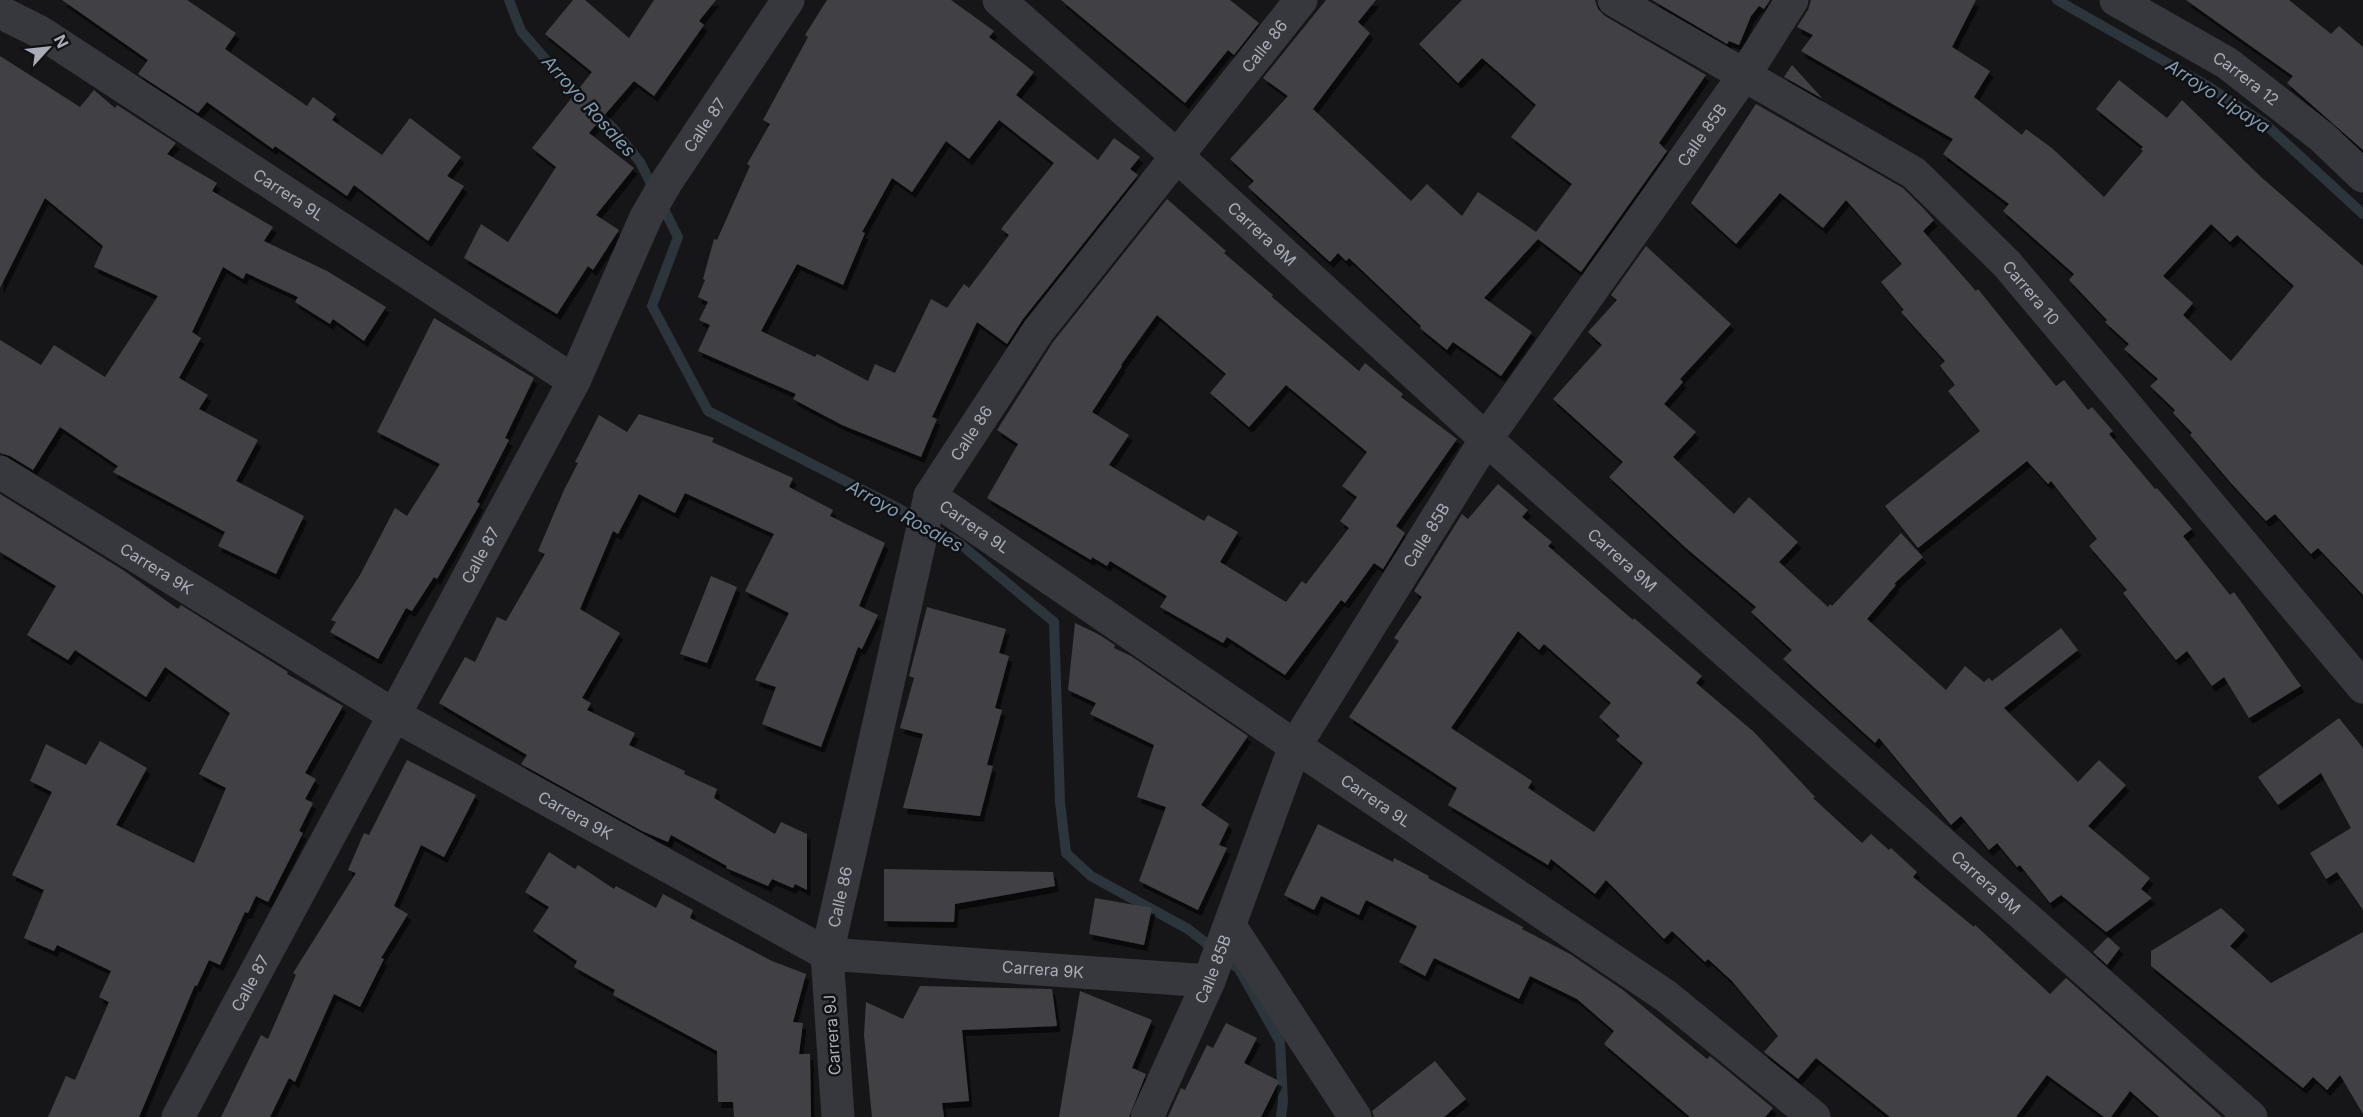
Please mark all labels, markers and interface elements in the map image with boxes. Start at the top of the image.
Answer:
street label: Calle 86 [1237,15,1292,77]
north arrow [18,18,78,78]
text: N [50,31,73,51]
street label: Carrera 12 [2209,47,2283,110]
water label: Arroyo Rosales [537,50,640,161]
water label: Arroyo Lipaya [2161,54,2274,137]
street label: Calle 87 [679,94,730,156]
street label: Calle 85B [1673,100,1731,170]
street label: Carrera 9L [250,164,328,225]
street label: Carrera 9M [1224,197,1300,270]
street label: Carrera 10 [1998,256,2064,329]
street label: Calle 86 [946,402,997,465]
water label: Arroyo Rosales [843,475,966,556]
street label: Carrera 9L [936,496,1013,558]
street label: Calle 85B [1399,499,1454,571]
street label: Calle 87 [457,523,504,587]
street label: Carrera 9M [1584,524,1661,596]
street label: Carrera 9K [116,538,197,599]
street label: Carrera 9L [1337,770,1415,831]
street label: Carrera 9K [534,786,616,844]
street label: Carrera 9M [1947,846,2025,918]
street label: Calle 86 [823,864,856,929]
street label: Calle 85B [1190,932,1235,1007]
street label: Calle 87 [227,951,273,1015]
street label: Carrera 9K [1001,956,1085,982]
street label: Carrera 9J [819,994,845,1076]

